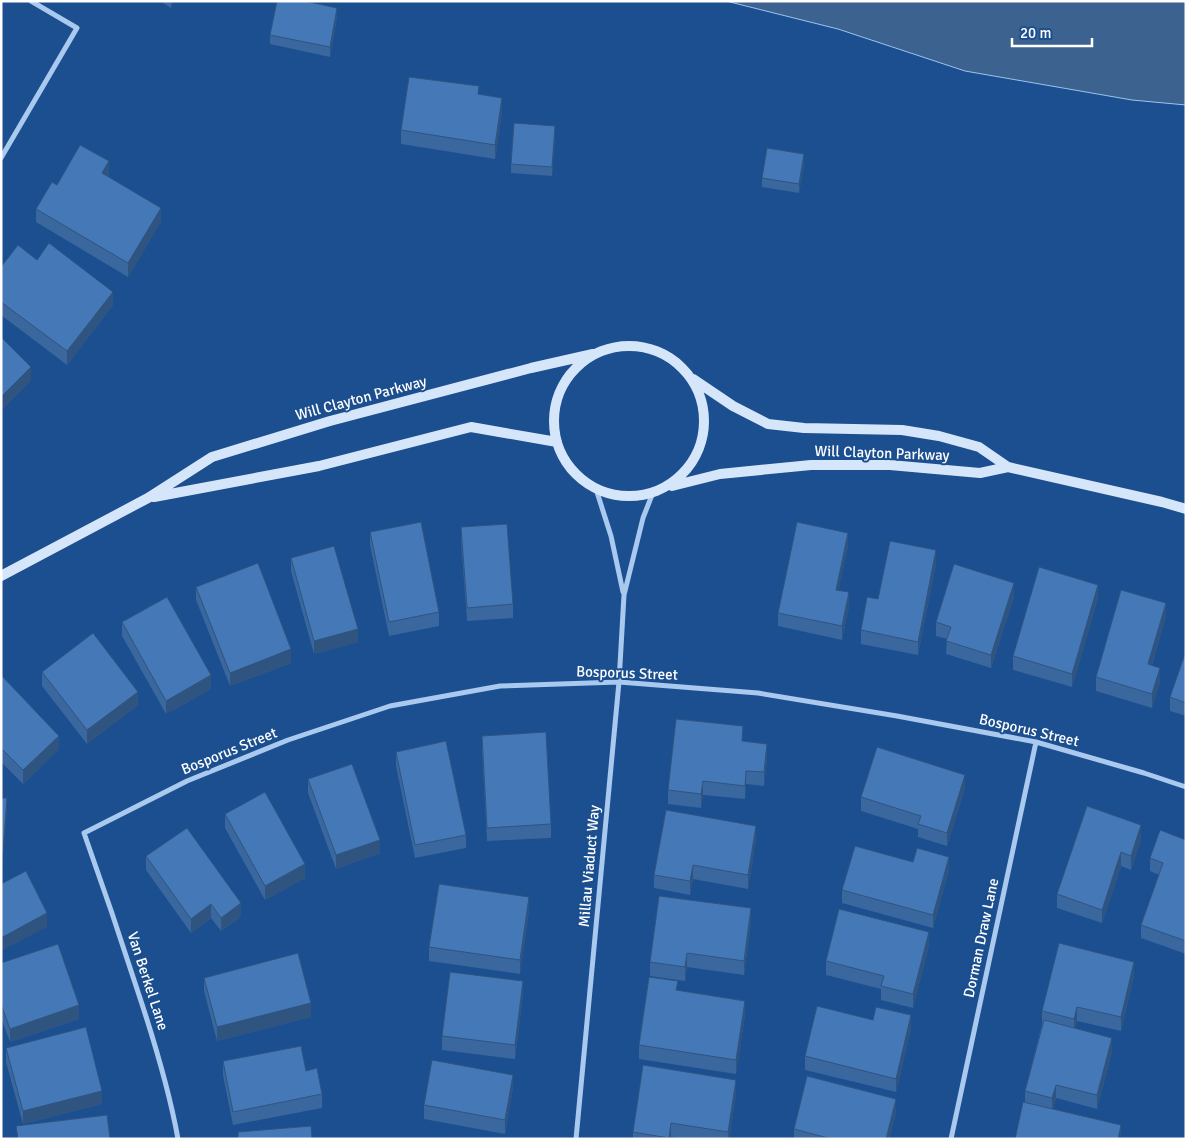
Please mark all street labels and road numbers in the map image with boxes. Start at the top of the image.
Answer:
street label: Will Clayton Parkway [293,372,429,424]
street label: Will Clayton Parkway [814,442,950,464]
street label: Bosporus Street [576,662,678,684]
street label: Bosporus Street [977,710,1081,750]
street label: Bosporus Street [178,724,280,778]
street label: Millau Viaduct Way [575,804,603,928]
street label: Dorman Draw Lane [960,877,1002,999]
street label: Van Berkel Lane [124,929,172,1033]

